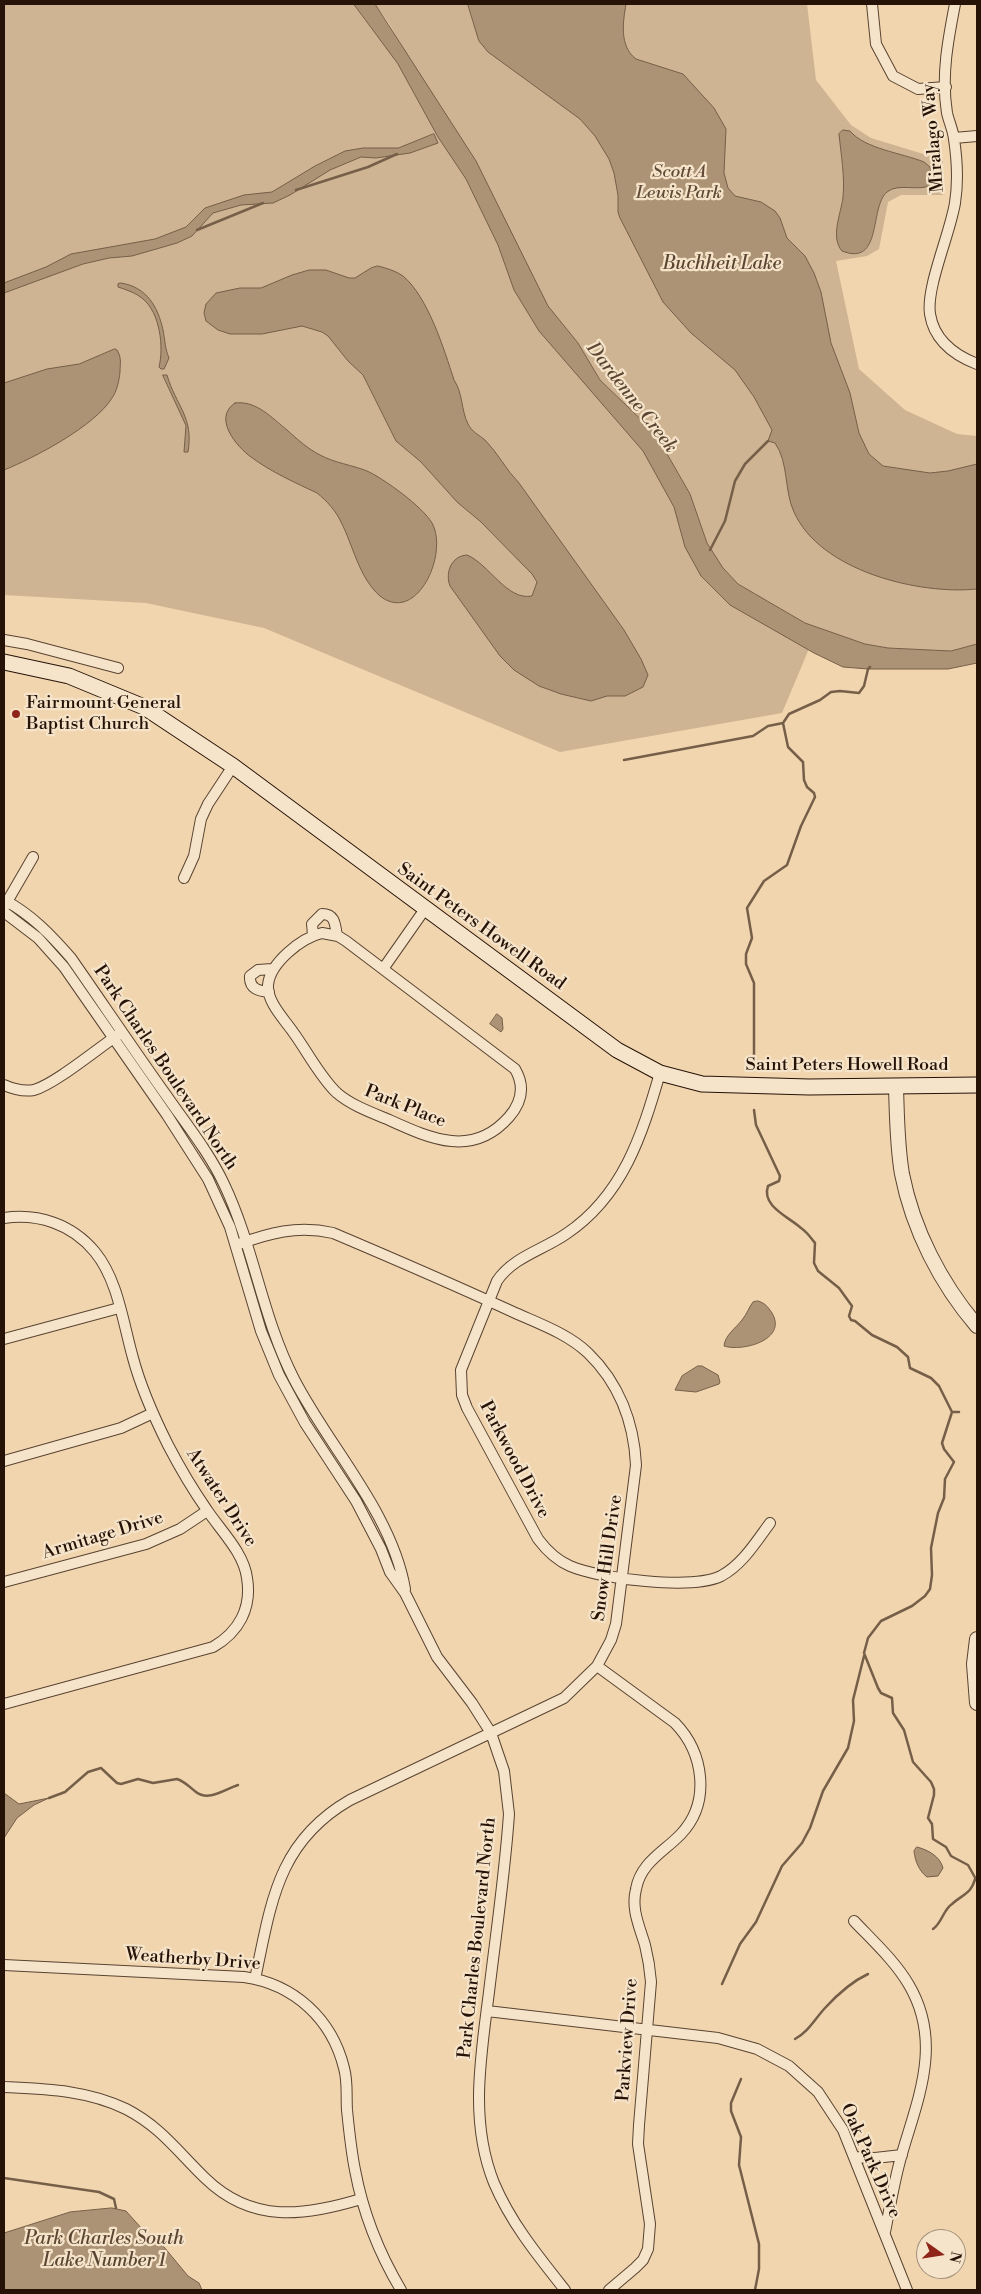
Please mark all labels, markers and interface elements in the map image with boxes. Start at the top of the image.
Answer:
street label: Miralago Way [918,83,950,193]
park label: Scott A Lewis Park [636,162,722,204]
water label: Buchheit Lake [663,253,781,275]
water label: Dardenne Creek [581,338,681,458]
place label: Fairmount General Baptist Church [26,693,181,736]
marker: Fairmount General Baptist Church [10,708,22,720]
street label: Saint Peters Howell Road [393,859,569,995]
street label: Park Charles Boulevard North [88,961,242,1175]
street label: Saint Peters Howell Road [746,1055,948,1077]
street label: Park Place [361,1081,449,1133]
street label: Parkwood Drive [474,1398,554,1522]
street label: Atwater Drive [181,1445,261,1551]
street label: Snow Hill Drive [588,1493,628,1623]
street label: Armitage Drive [40,1507,166,1565]
street label: Park Charles Boulevard North [455,1816,501,2060]
street label: Weatherby Drive [125,1944,261,1976]
street label: Parkview Drive [613,1978,643,2102]
street label: Oak Park Drive [835,2100,905,2222]
water label: Park Charles South Lake Number 1 [24,2228,184,2272]
north arrow [916,2229,966,2279]
text: N [945,2250,965,2265]

